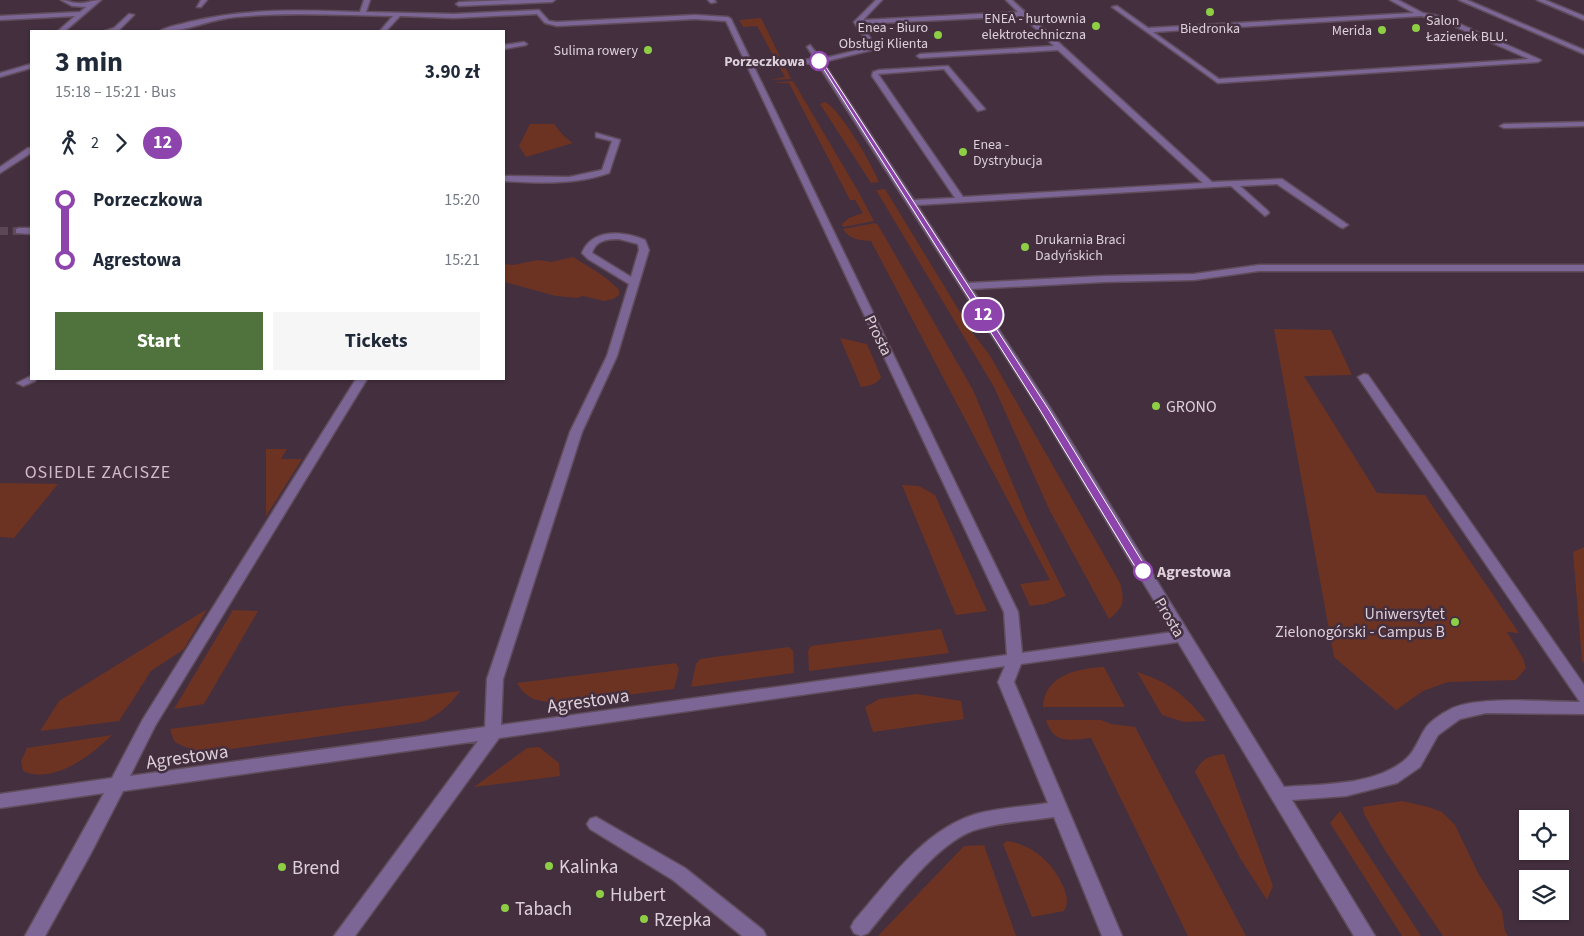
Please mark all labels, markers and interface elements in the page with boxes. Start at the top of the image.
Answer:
marker: Biedronka [1204,6,1216,18]
place label: ENEA - hurtownia elektrotechniczna [981,9,1086,45]
place label: Salon Łazienek BLU. [1425,11,1508,47]
place label: Enea - Biuro Obsługi Klienta [839,18,928,54]
place label: Biedronka [1180,19,1240,39]
marker: ENEA - hurtownia elektrotechniczna [1090,20,1102,32]
place label: Merida [1332,21,1372,41]
marker: Salon Łazienek BLU. [1410,22,1422,34]
marker: Merida [1376,24,1388,36]
marker: Enea - Biuro Obsługi Klienta [932,29,944,41]
place label: Sulima rowery [553,41,638,61]
text: 3 min [55,42,123,82]
marker: Sulima rowery [642,44,654,56]
marker: Porzeczkowa [809,51,829,71]
place label: Porzeczkowa [724,52,805,72]
text: 3.90 zł [425,59,480,86]
text: 15:18 – 15:21 · Bus [55,81,176,103]
icon: walk [55,129,83,157]
icon: forward [107,129,135,157]
text: 12 [153,130,172,155]
text: 2 [91,132,99,154]
place label: Enea - Dystrybucja [973,135,1042,171]
marker: Enea - Dystrybucja [957,146,969,158]
text: Porzeczkowa [93,187,203,214]
text: 15:20 [444,189,480,211]
place label: Drukarnia Braci Dadyńskich [1035,230,1125,266]
marker: Drukarnia Braci Dadyńskich [1019,241,1031,253]
text: Agrestowa [93,247,181,274]
text: 15:21 [444,249,480,271]
line badge: 12 [960,299,1006,331]
text: 12 [973,302,993,327]
street label: Prosta [859,311,897,359]
button: Start [55,312,263,370]
button: Tickets [273,312,480,370]
place label: GRONO [1166,396,1217,418]
marker: GRONO [1150,400,1162,412]
district label: OSIEDLE ZACISZE [25,460,171,485]
marker: Agrestowa [1133,561,1153,581]
place label: Agrestowa [1156,561,1231,583]
street label: Prosta [1149,594,1190,641]
place label: Uniwersytet Zielonogórski - Campus B [1275,603,1446,643]
marker: Uniwersytet Zielonogórski - Campus B [1449,616,1461,628]
street label: Agrestowa [545,682,631,721]
street label: Agrestowa [144,738,230,777]
map controls [1519,810,1569,920]
button: locate [1519,810,1569,860]
place label: Kalinka [559,854,618,881]
place label: Brend [292,855,340,882]
marker: Kalinka [543,860,555,872]
marker: Brend [276,861,288,873]
button: layers [1519,870,1569,920]
place label: Hubert [610,882,666,909]
marker: Hubert [594,888,606,900]
place label: Tabach [515,896,572,923]
marker: Tabach [499,902,511,914]
place label: Rzepka [654,907,711,934]
marker: Rzepka [638,913,650,925]

